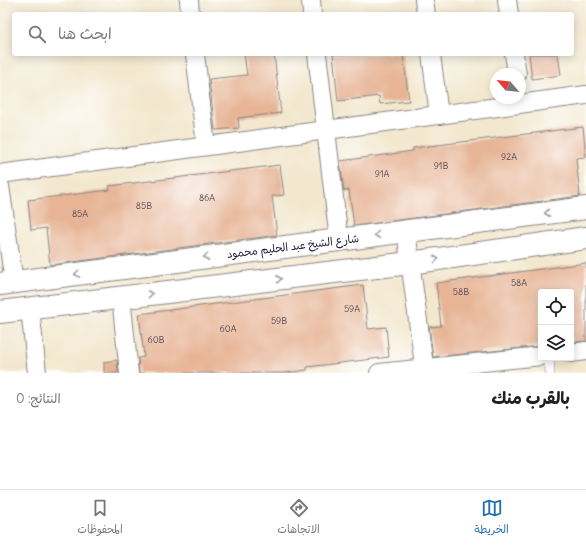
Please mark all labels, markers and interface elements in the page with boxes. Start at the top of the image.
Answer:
search box [12,12,574,56]
icon: search [26,23,48,45]
text: ابحث هنا [58,24,112,43]
north arrow [490,68,526,104]
house number: 92A [501,151,517,162]
house number: 91B [434,160,448,171]
house number: 91A [375,168,389,179]
house number: 86A [199,192,215,203]
house number: 85B [136,200,152,211]
house number: 85A [72,208,88,219]
one-way arrow [544,208,550,217]
one-way arrow [374,230,380,239]
street label: شارع الشيخ عبد الحليم محمود [226,231,360,263]
one-way arrow [203,252,209,261]
one-way arrow [433,255,439,264]
one-way arrow [74,269,80,278]
one-way arrow [276,274,282,283]
house number: 58A [511,277,527,288]
house number: 58B [453,286,469,297]
map controls [538,289,574,361]
button: locate [538,289,574,325]
one-way arrow [147,290,153,299]
house number: 59A [344,303,360,314]
house number: 59B [271,315,287,326]
house number: 60A [220,323,237,334]
button: layers [538,325,574,361]
house number: 60B [147,334,165,345]
text: بالقرب منك [491,387,570,409]
text: النتائج: 0 [16,390,61,407]
tab: المحفوظات [77,497,123,539]
tab: الاتجاهات [277,497,320,539]
tab: الخريطة [474,497,509,539]

